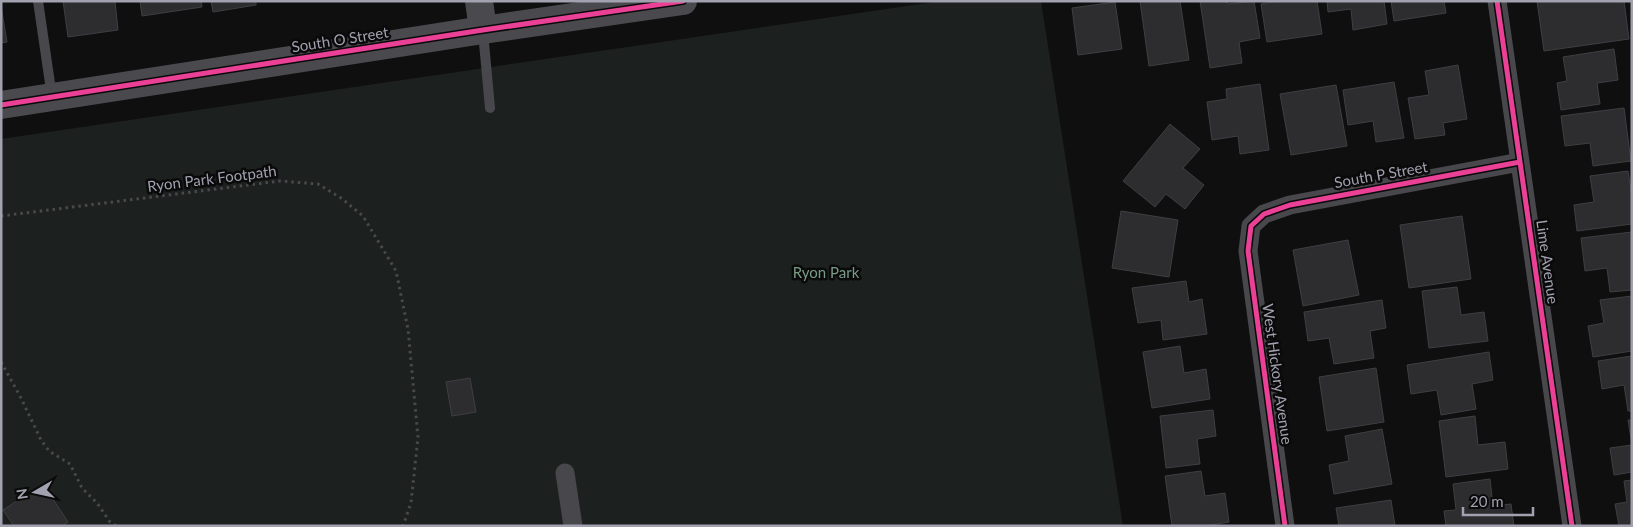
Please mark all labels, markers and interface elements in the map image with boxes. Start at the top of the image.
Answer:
street label: South O Street [290,22,390,56]
street label: South P Street [1333,157,1430,191]
street label: Ryon Park Footpath [146,161,278,195]
street label: Lime Avenue [1533,219,1563,305]
park label: Ryon Park [793,263,860,281]
street label: West Hickory Avenue [1259,302,1297,445]
north arrow [10,467,60,517]
scale bar [1463,484,1533,516]
text: N [12,487,31,501]
text: 20 m [1470,492,1504,510]

